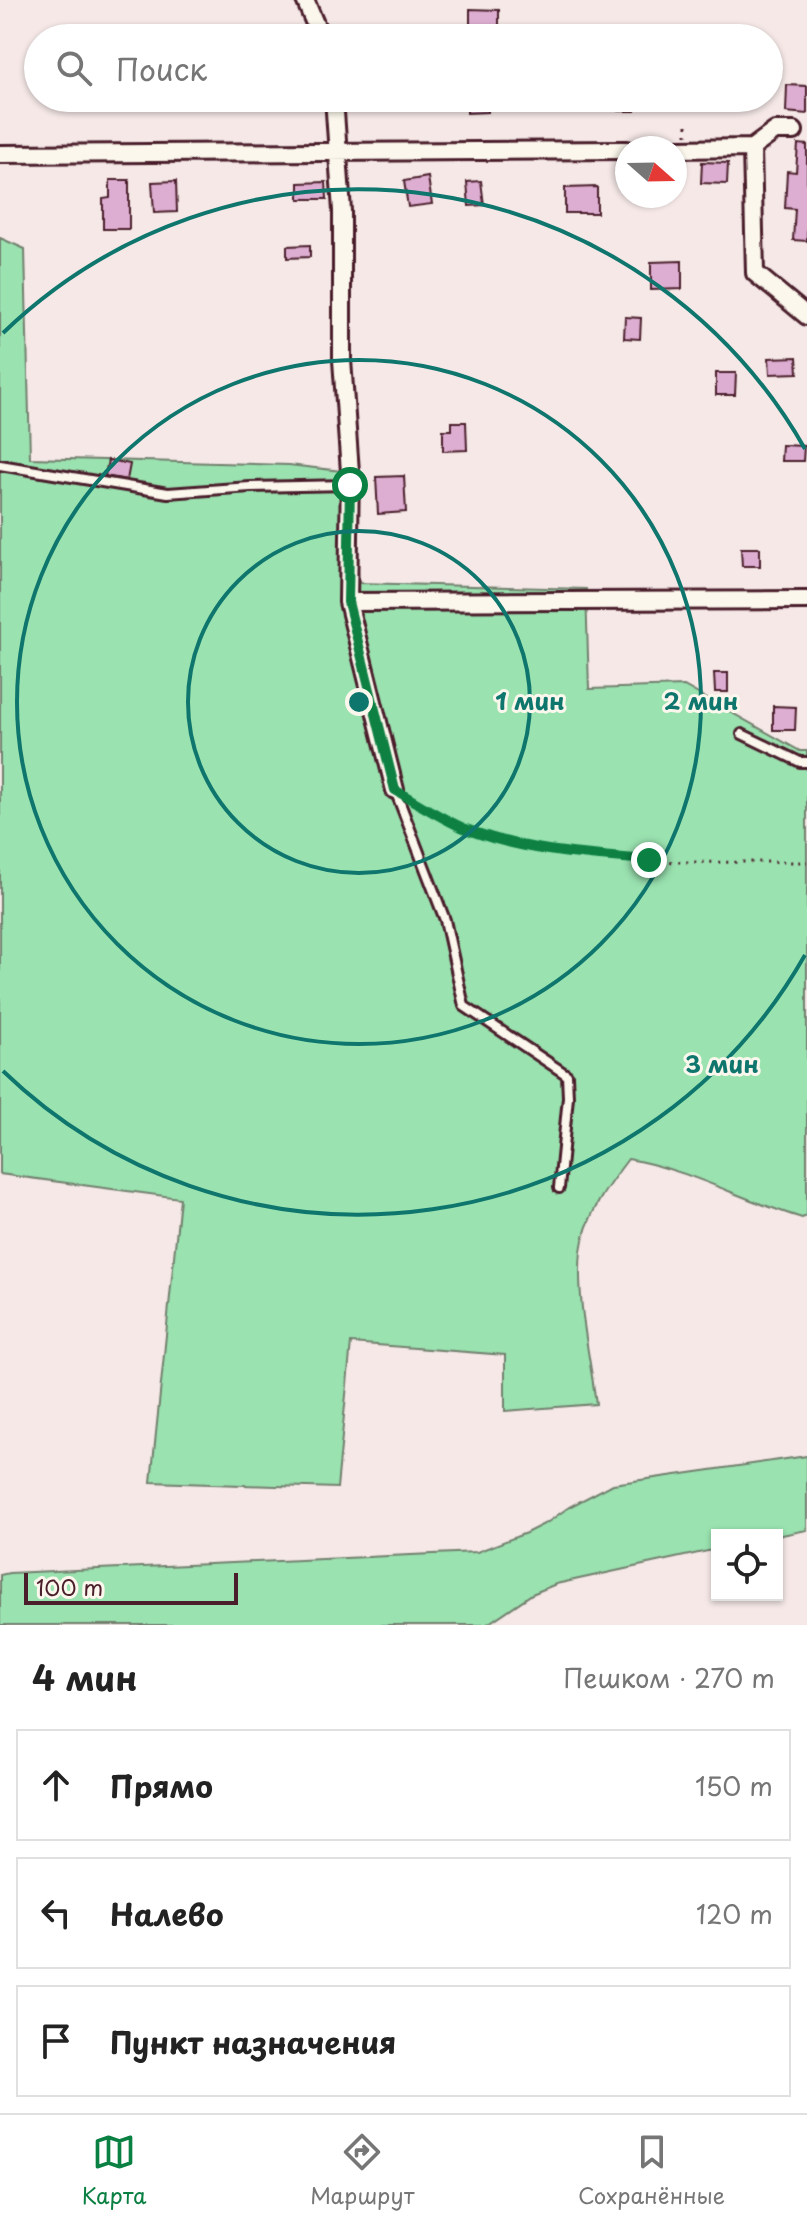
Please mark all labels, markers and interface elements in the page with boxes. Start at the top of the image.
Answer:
search box [24,24,783,112]
icon: search [52,46,96,90]
text: Поиск [116,46,207,91]
north arrow [615,136,687,208]
route start [332,467,368,503]
text: 1 мин [495,682,565,718]
text: 2 мин [664,682,738,718]
centre of rings [345,688,373,716]
route end [631,842,667,878]
text: 3 мин [685,1045,759,1081]
map controls [711,1529,783,1601]
button: locate [711,1529,783,1601]
scale bar [24,1569,238,1605]
text: 100 m [36,1570,103,1603]
text: 4 мин [32,1651,137,1703]
text: Пешком · 270 m [563,1658,775,1697]
icon: ahead [34,1763,78,1807]
text: Прямо [110,1763,213,1808]
text: 150 m [695,1766,773,1805]
icon: left [34,1891,78,1935]
text: Налево [110,1891,224,1936]
text: 120 m [696,1894,773,1933]
icon: arrive [34,2019,78,2063]
text: Пункт назначения [110,2019,396,2064]
tab: Карта [82,2130,146,2211]
tab: Маршрут [310,2130,414,2211]
tab: Сохранённые [578,2130,725,2211]

